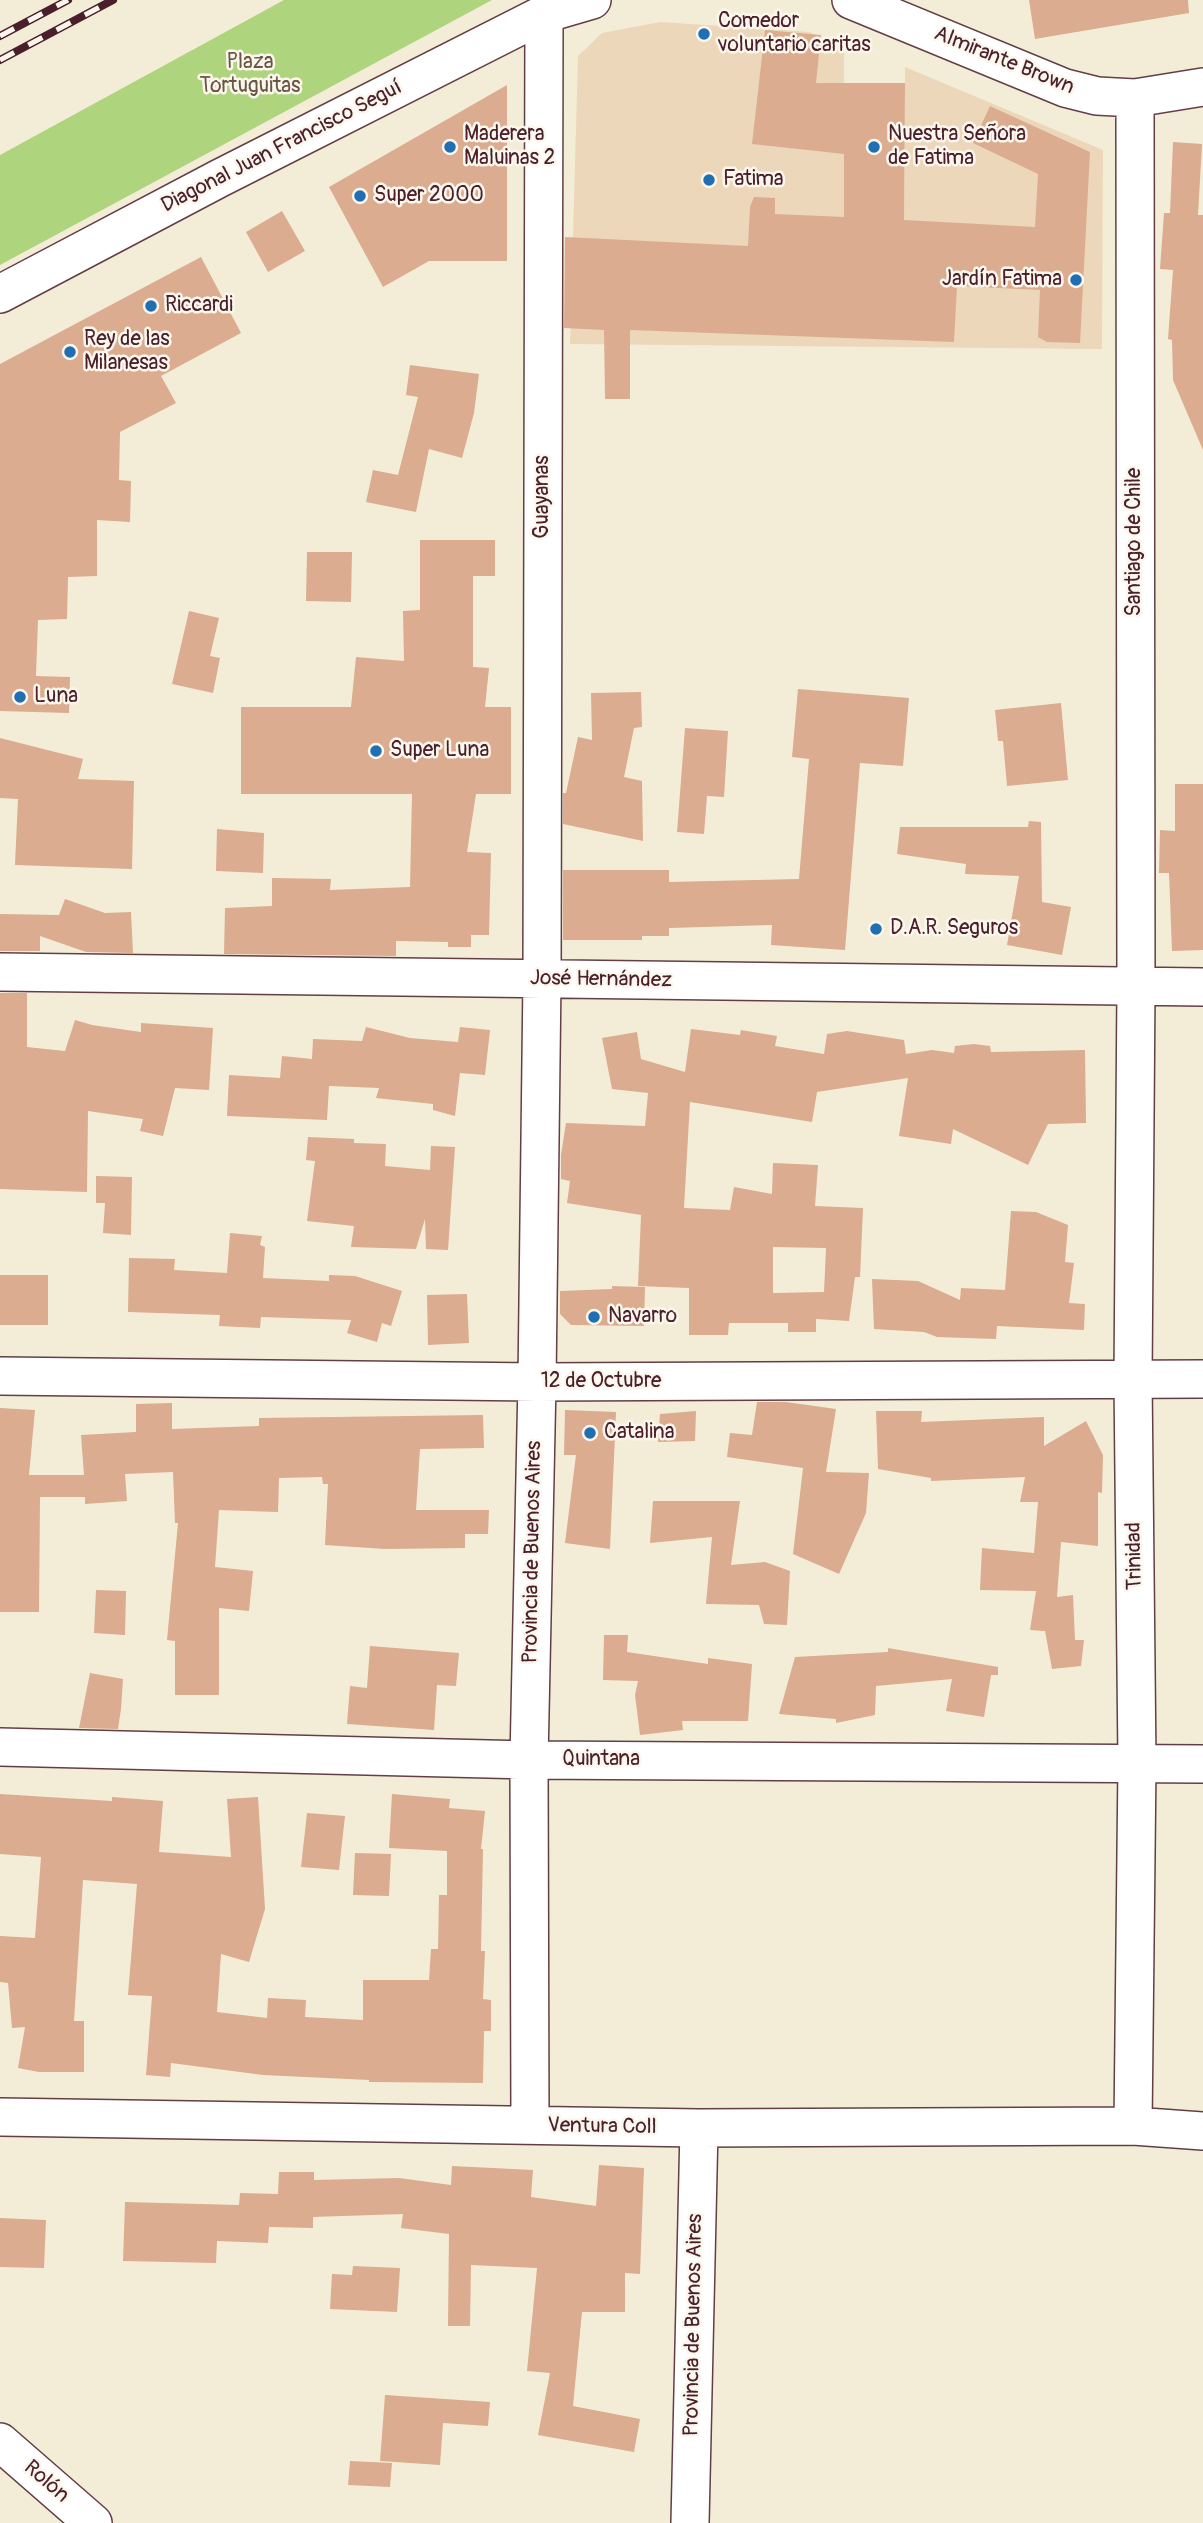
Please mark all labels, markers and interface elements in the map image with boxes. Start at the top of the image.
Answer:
place label: Comedor voluntario caritas [718,9,871,59]
street label: Almirante Brown [930,21,1078,101]
marker: Comedor voluntario caritas [696,26,712,42]
park label: Plaza Tortuguitas [200,50,300,100]
street label: Diagonal Juan Francisco Seguí [157,75,407,219]
place label: Maderera Maluinas 2 [464,122,555,172]
place label: Nuestra Señora de Fatima [888,122,1026,172]
marker: Maderera Maluinas 2 [442,139,458,155]
marker: Nuestra Señora de Fatima [866,139,882,155]
place label: Fatima [723,167,784,193]
marker: Fatima [701,172,717,188]
place label: Super 2000 [374,183,484,209]
marker: Super 2000 [352,188,368,204]
place label: Jardín Fatima [942,267,1062,293]
marker: Jardín Fatima [1068,272,1084,288]
place label: Riccardi [165,293,233,319]
marker: Riccardi [143,298,159,314]
place label: Rey de las Milanesas [84,327,170,377]
marker: Rey de las Milanesas [62,344,78,360]
street label: Guayanas [530,455,556,539]
street label: Santiago de Chile [1122,468,1148,616]
place label: Luna [34,684,78,710]
marker: Luna [12,689,28,705]
place label: Super Luna [390,738,489,764]
marker: Super Luna [368,743,384,759]
place label: D.A.R. Seguros [890,916,1018,942]
marker: D.A.R. Seguros [868,921,884,937]
street label: José Hernández [530,966,672,994]
place label: Navarro [608,1304,677,1330]
marker: Navarro [586,1309,602,1325]
street label: 12 de Octubre [541,1369,661,1395]
place label: Catalina [604,1420,674,1446]
marker: Catalina [582,1425,598,1441]
street label: Provincia de Buenos Aires [518,1440,548,1664]
street label: Trinidad [1122,1522,1148,1590]
street label: Quintana [562,1747,640,1773]
street label: Ventura Coll [547,2113,657,2141]
street label: Provincia de Buenos Aires [679,2213,709,2437]
street label: Rolón [18,2455,74,2509]

